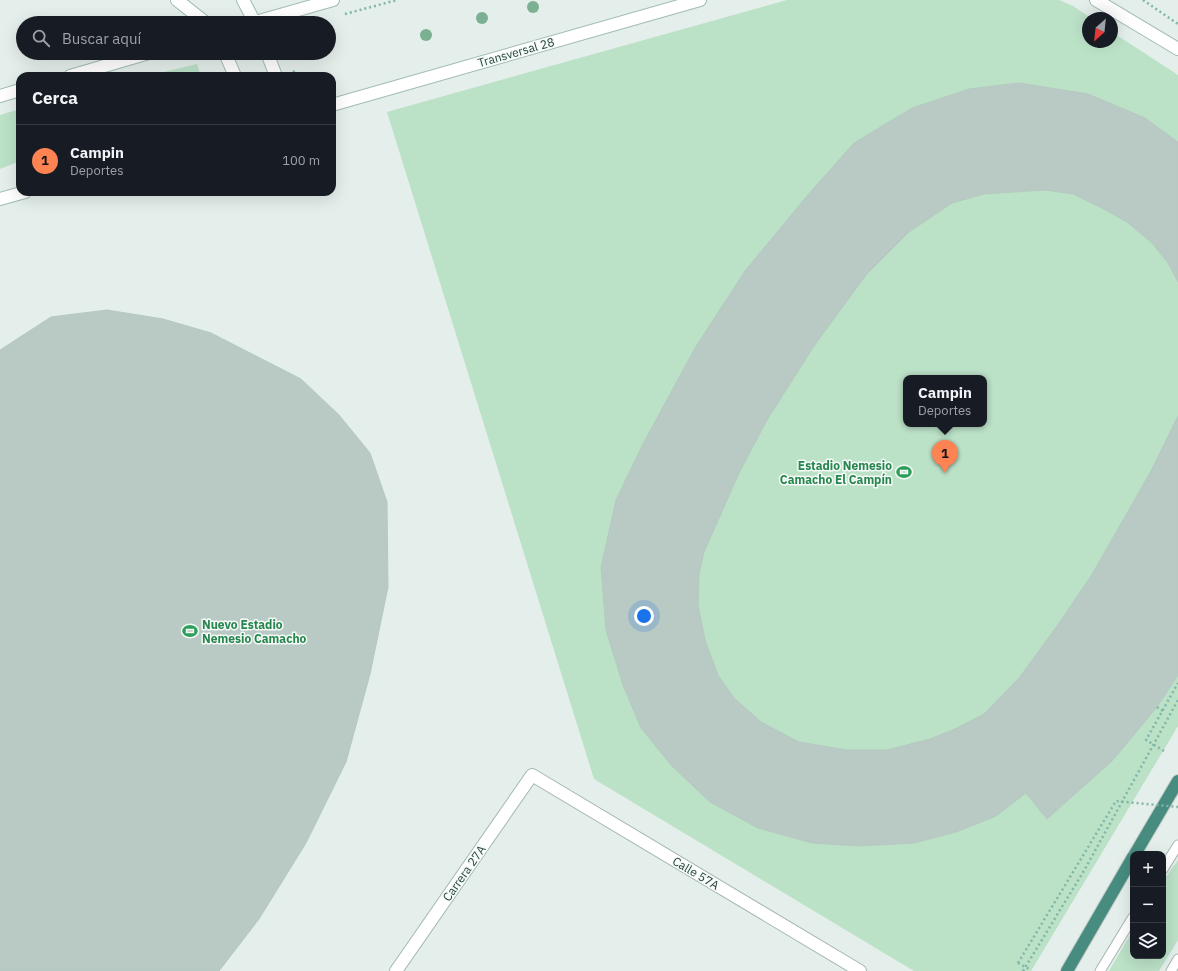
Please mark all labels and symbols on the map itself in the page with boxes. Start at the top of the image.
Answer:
north arrow [1082,12,1118,48]
street label: Transversal 28 [476,34,556,70]
pin: 1 [932,440,958,473]
place label: Estadio Nemesio Camacho El Campín [780,458,892,487]
sports icon: Estadio Nemesio Camacho El Campín [895,463,913,481]
your location [634,606,654,626]
place label: Nuevo Estadio Nemesio Camacho [202,617,307,646]
sports icon: Nuevo Estadio Nemesio Camacho [181,622,199,640]
street label: Carrera 27A [439,842,489,904]
street label: Calle 57A [670,853,722,893]

